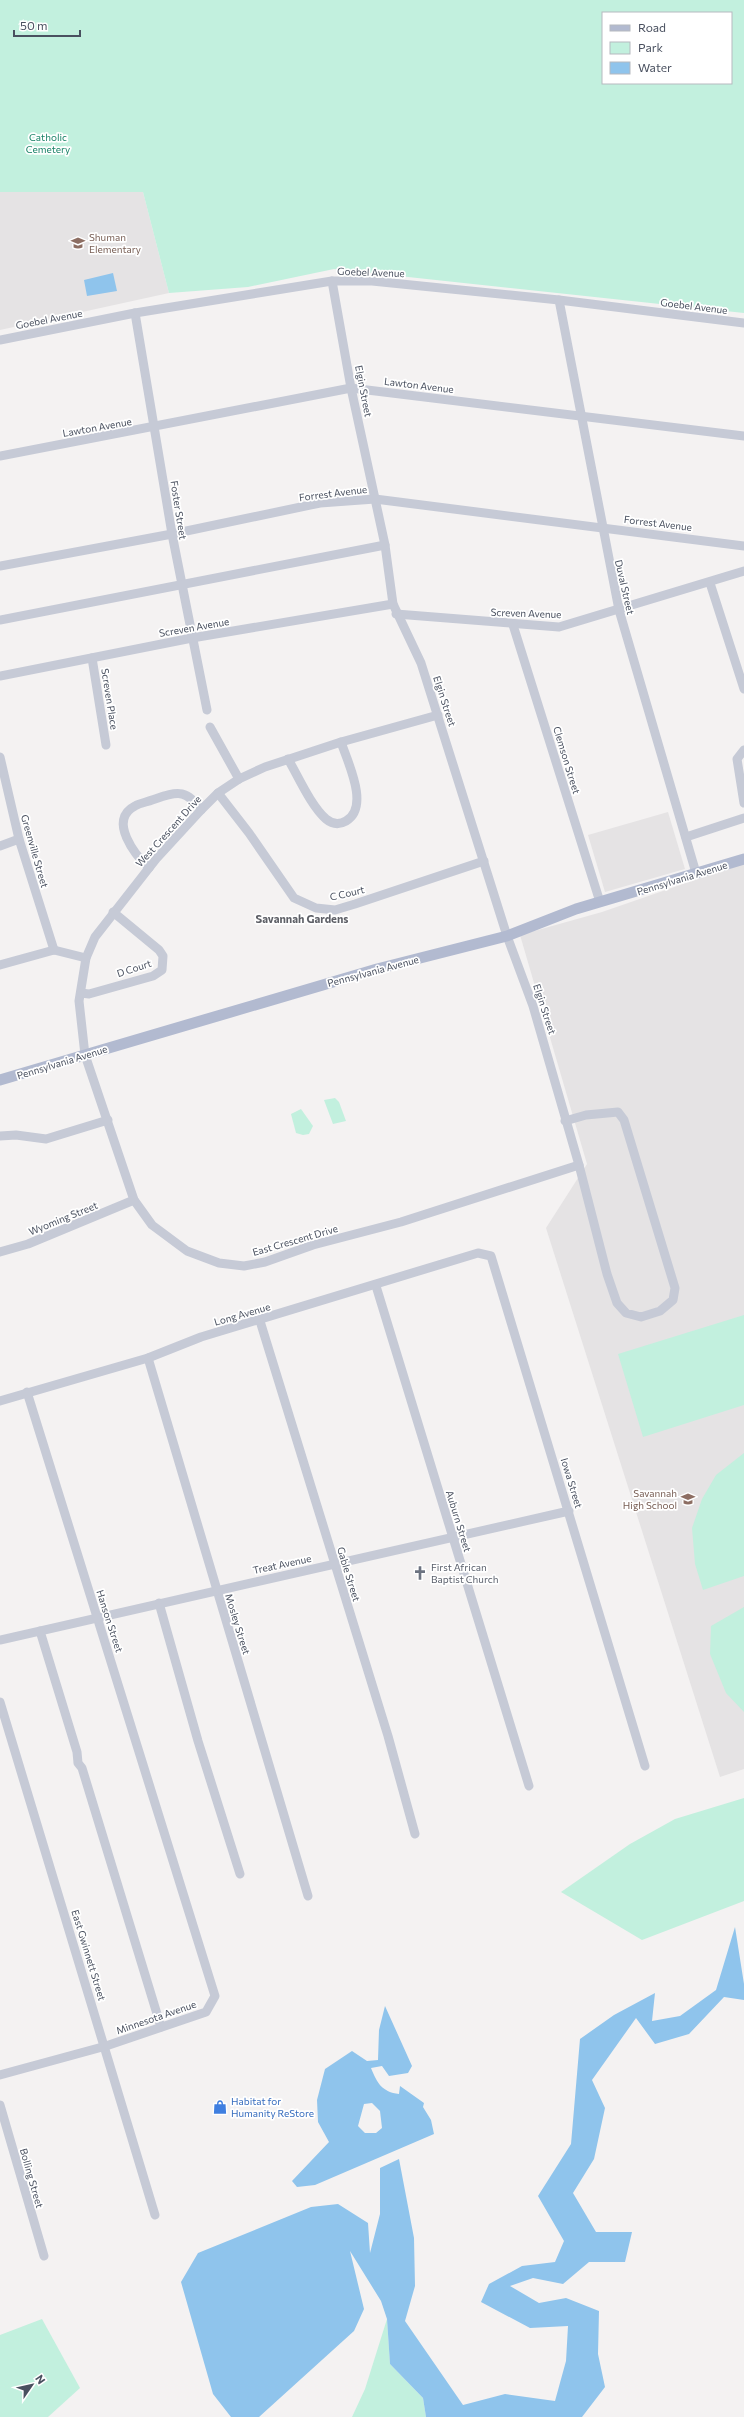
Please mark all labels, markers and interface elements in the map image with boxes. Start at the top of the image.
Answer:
scale bar [14,12,80,38]
legend [602,12,732,84]
text: 50 m [20,18,48,32]
text: Road [638,20,666,34]
text: Park [638,40,664,54]
text: Water [638,60,672,74]
park label: Catholic Cemetery [26,131,70,155]
place label: Shuman Elementary [89,231,141,255]
school or university icon: Shuman Elementary [70,235,86,251]
street label: Goebel Avenue [337,265,405,279]
street label: Goebel Avenue [660,296,728,316]
street label: Goebel Avenue [15,307,83,331]
street label: Elgin Street [353,364,375,418]
street label: Lawton Avenue [384,375,454,395]
street label: Lawton Avenue [62,415,132,439]
street label: Foster Street [168,480,190,540]
street label: Forrest Avenue [298,483,368,503]
street label: Forrest Avenue [623,513,693,533]
street label: Duval Street [613,558,637,616]
street label: Screven Avenue [490,606,562,620]
street label: Screven Avenue [158,615,230,639]
street label: Screven Place [99,667,121,731]
street label: Elgin Street [431,674,459,728]
street label: Clemson Street [551,725,583,795]
street label: West Crescent Drive [133,793,203,869]
street label: Greenville Street [19,813,51,889]
street label: Pennsylvania Avenue [635,859,729,897]
street label: C Court [328,883,366,903]
district label: Savannah Gardens [256,912,348,925]
street label: Pennsylvania Avenue [326,953,420,989]
street label: D Court [115,957,153,979]
street label: Elgin Street [531,982,559,1036]
street label: Pennsylvania Avenue [15,1043,109,1081]
street label: Wyoming Street [27,1199,99,1237]
street label: East Crescent Drive [251,1222,339,1258]
street label: Long Avenue [212,1300,272,1328]
street label: Iowa Street [559,1456,585,1510]
place label: Savannah High School [623,1487,677,1511]
street label: Auburn Street [444,1489,474,1553]
school or university icon: Savannah High School [680,1491,696,1507]
street label: Gable Street [335,1545,363,1603]
street label: Treat Avenue [252,1552,312,1576]
place label: First African Baptist Church [431,1561,498,1585]
church icon: First African Baptist Church [412,1565,428,1581]
street label: Hanson Street [94,1588,126,1654]
street label: Mosley Street [223,1592,253,1656]
street label: East Gwinnett Street [69,1908,109,2002]
street label: Minnesota Avenue [114,1998,198,2036]
place label: Habitat for Humanity ReStore [231,2095,314,2119]
shop icon: Habitat for Humanity ReStore [212,2099,228,2115]
street label: Bolling Street [18,2147,46,2209]
north arrow [12,2365,52,2405]
text: N [33,2372,48,2386]

